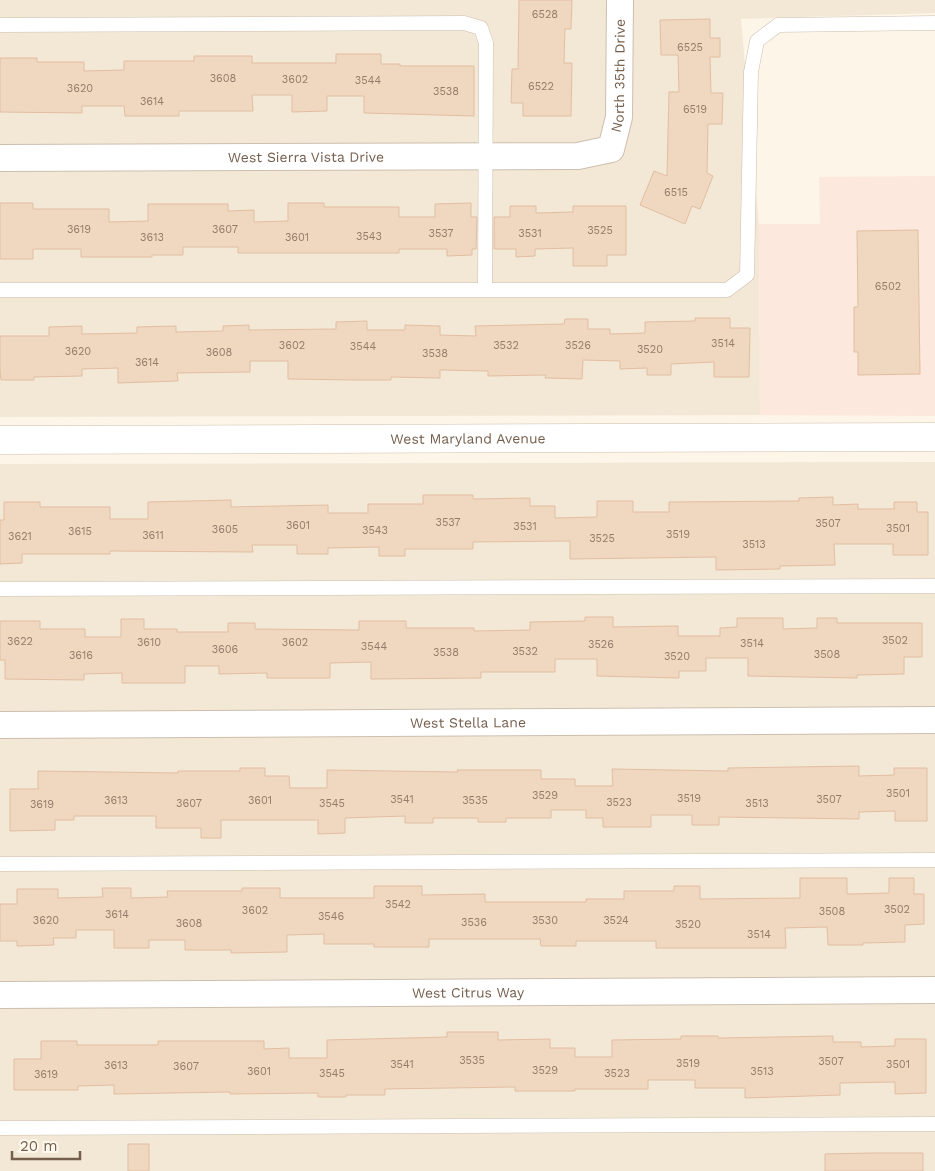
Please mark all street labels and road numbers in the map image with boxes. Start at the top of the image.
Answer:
street label: North 35th Drive [607,19,628,134]
street label: West Sierra Vista Drive [228,149,384,165]
street label: West Maryland Avenue [390,430,546,447]
street label: West Stella Lane [410,714,526,731]
street label: West Citrus Way [412,984,525,1001]

